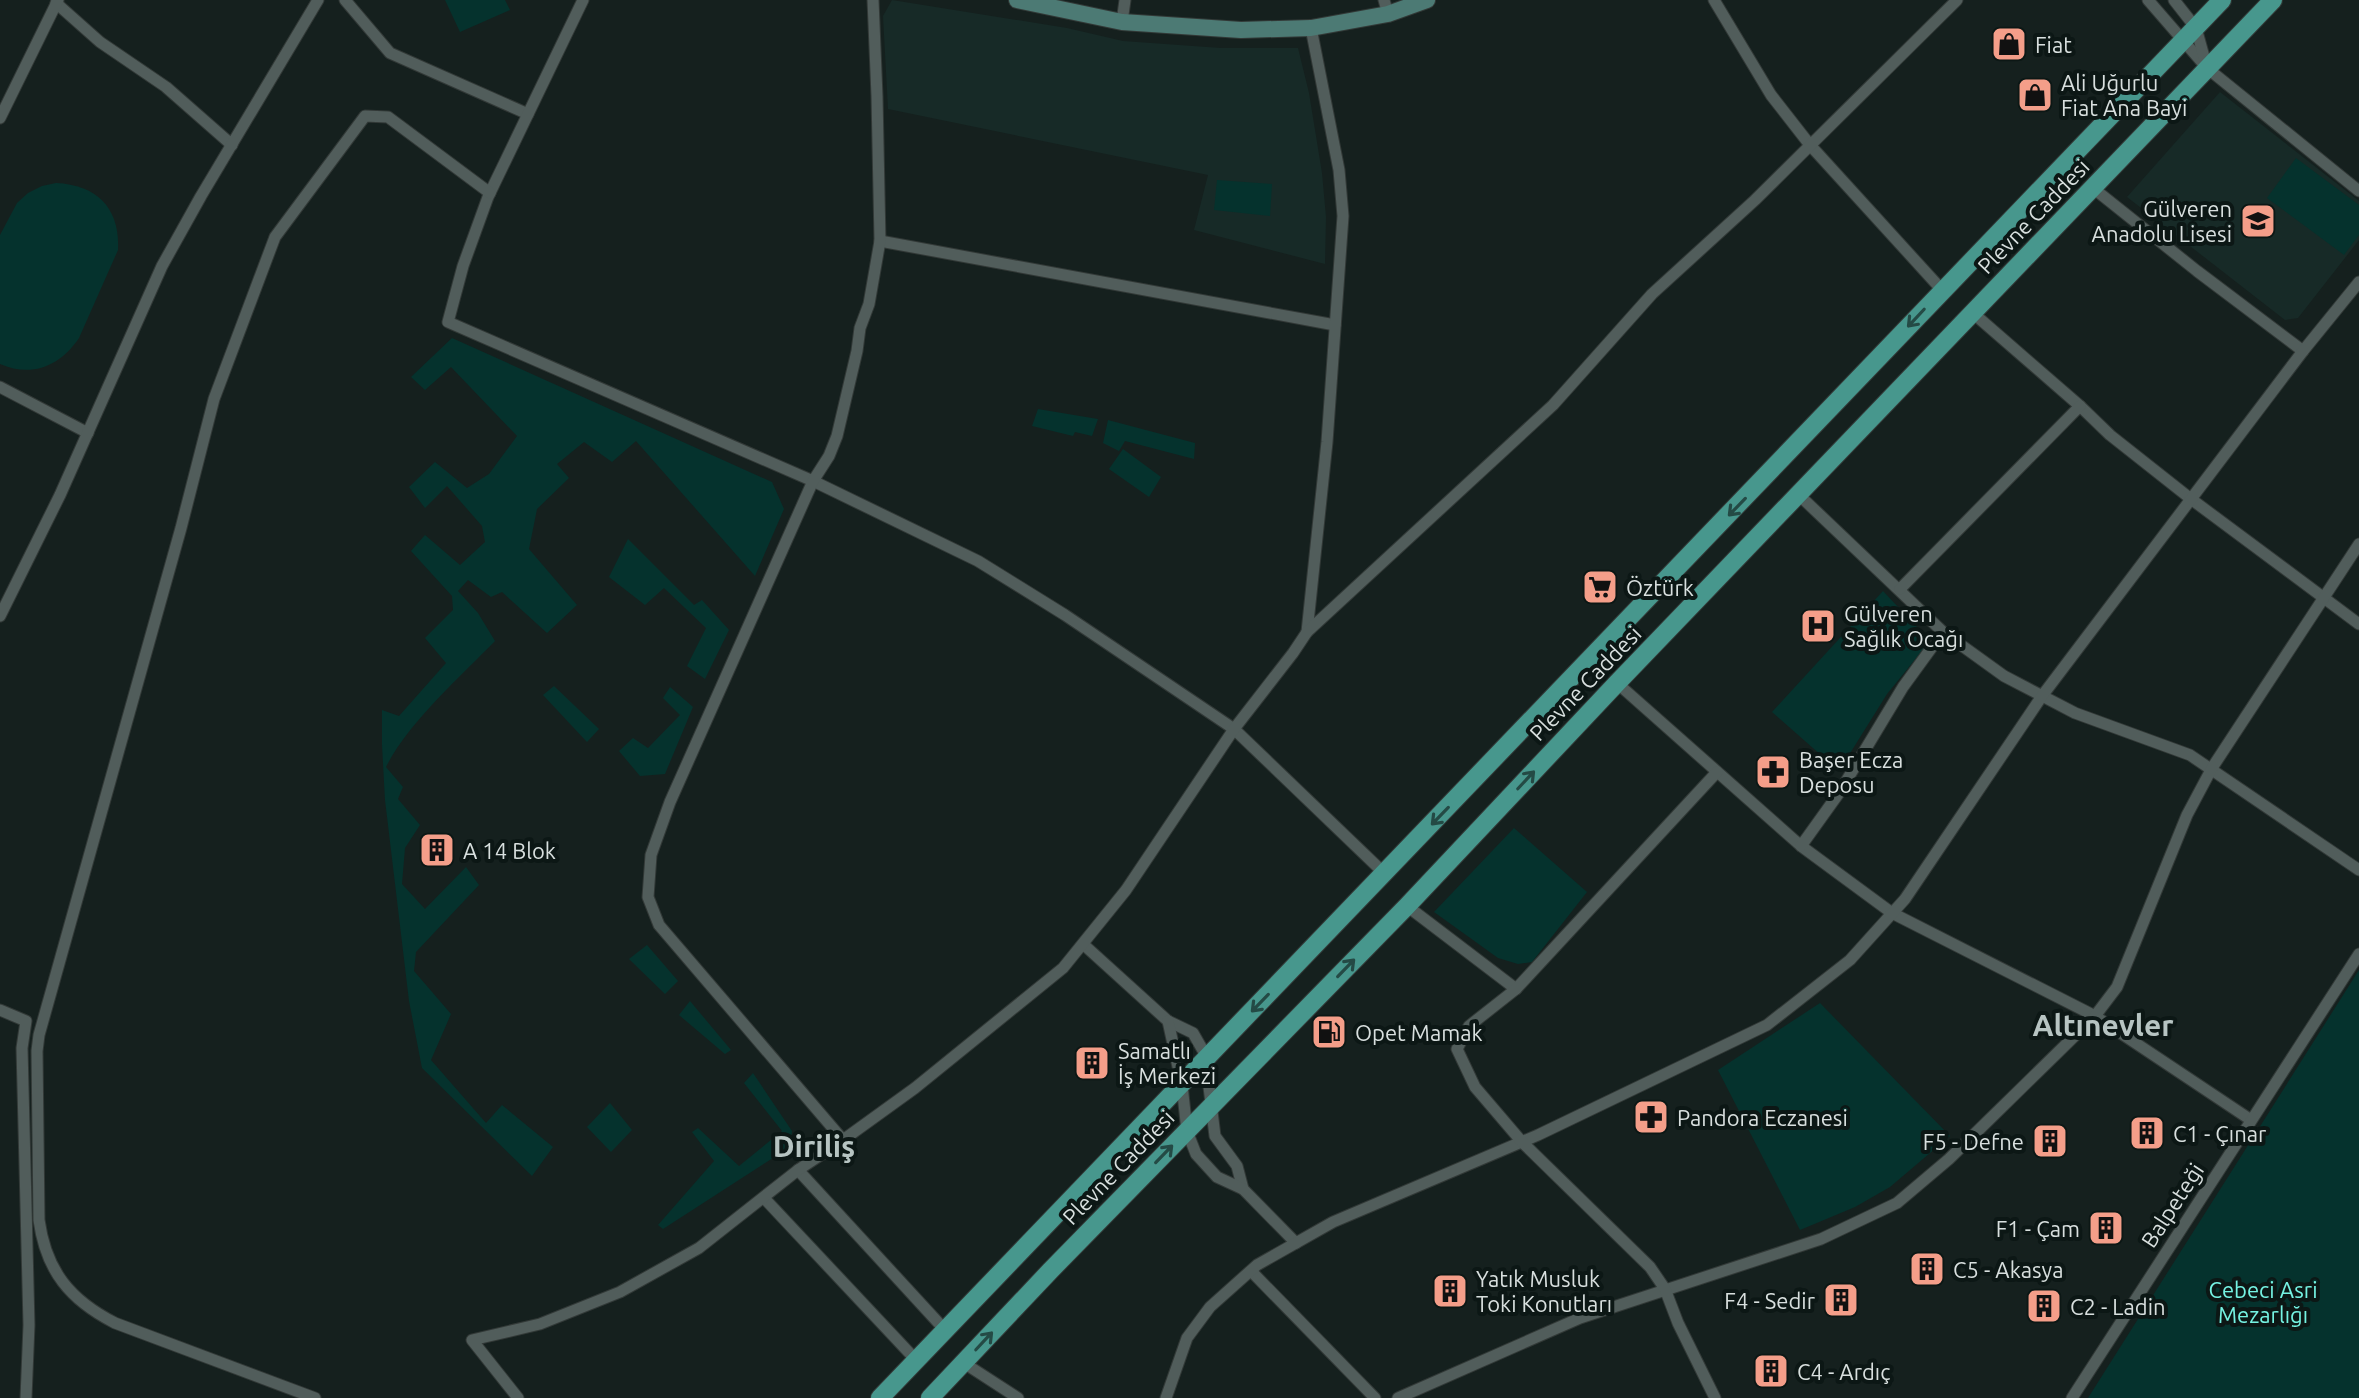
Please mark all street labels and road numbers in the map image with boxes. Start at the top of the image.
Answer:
street label: Plevne Caddesi [1972,154,2094,278]
street label: Plevne Caddesi [1524,621,1646,745]
street label: Plevne Caddesi [1057,1105,1179,1229]
street label: Balpeteği [2136,1158,2208,1252]

